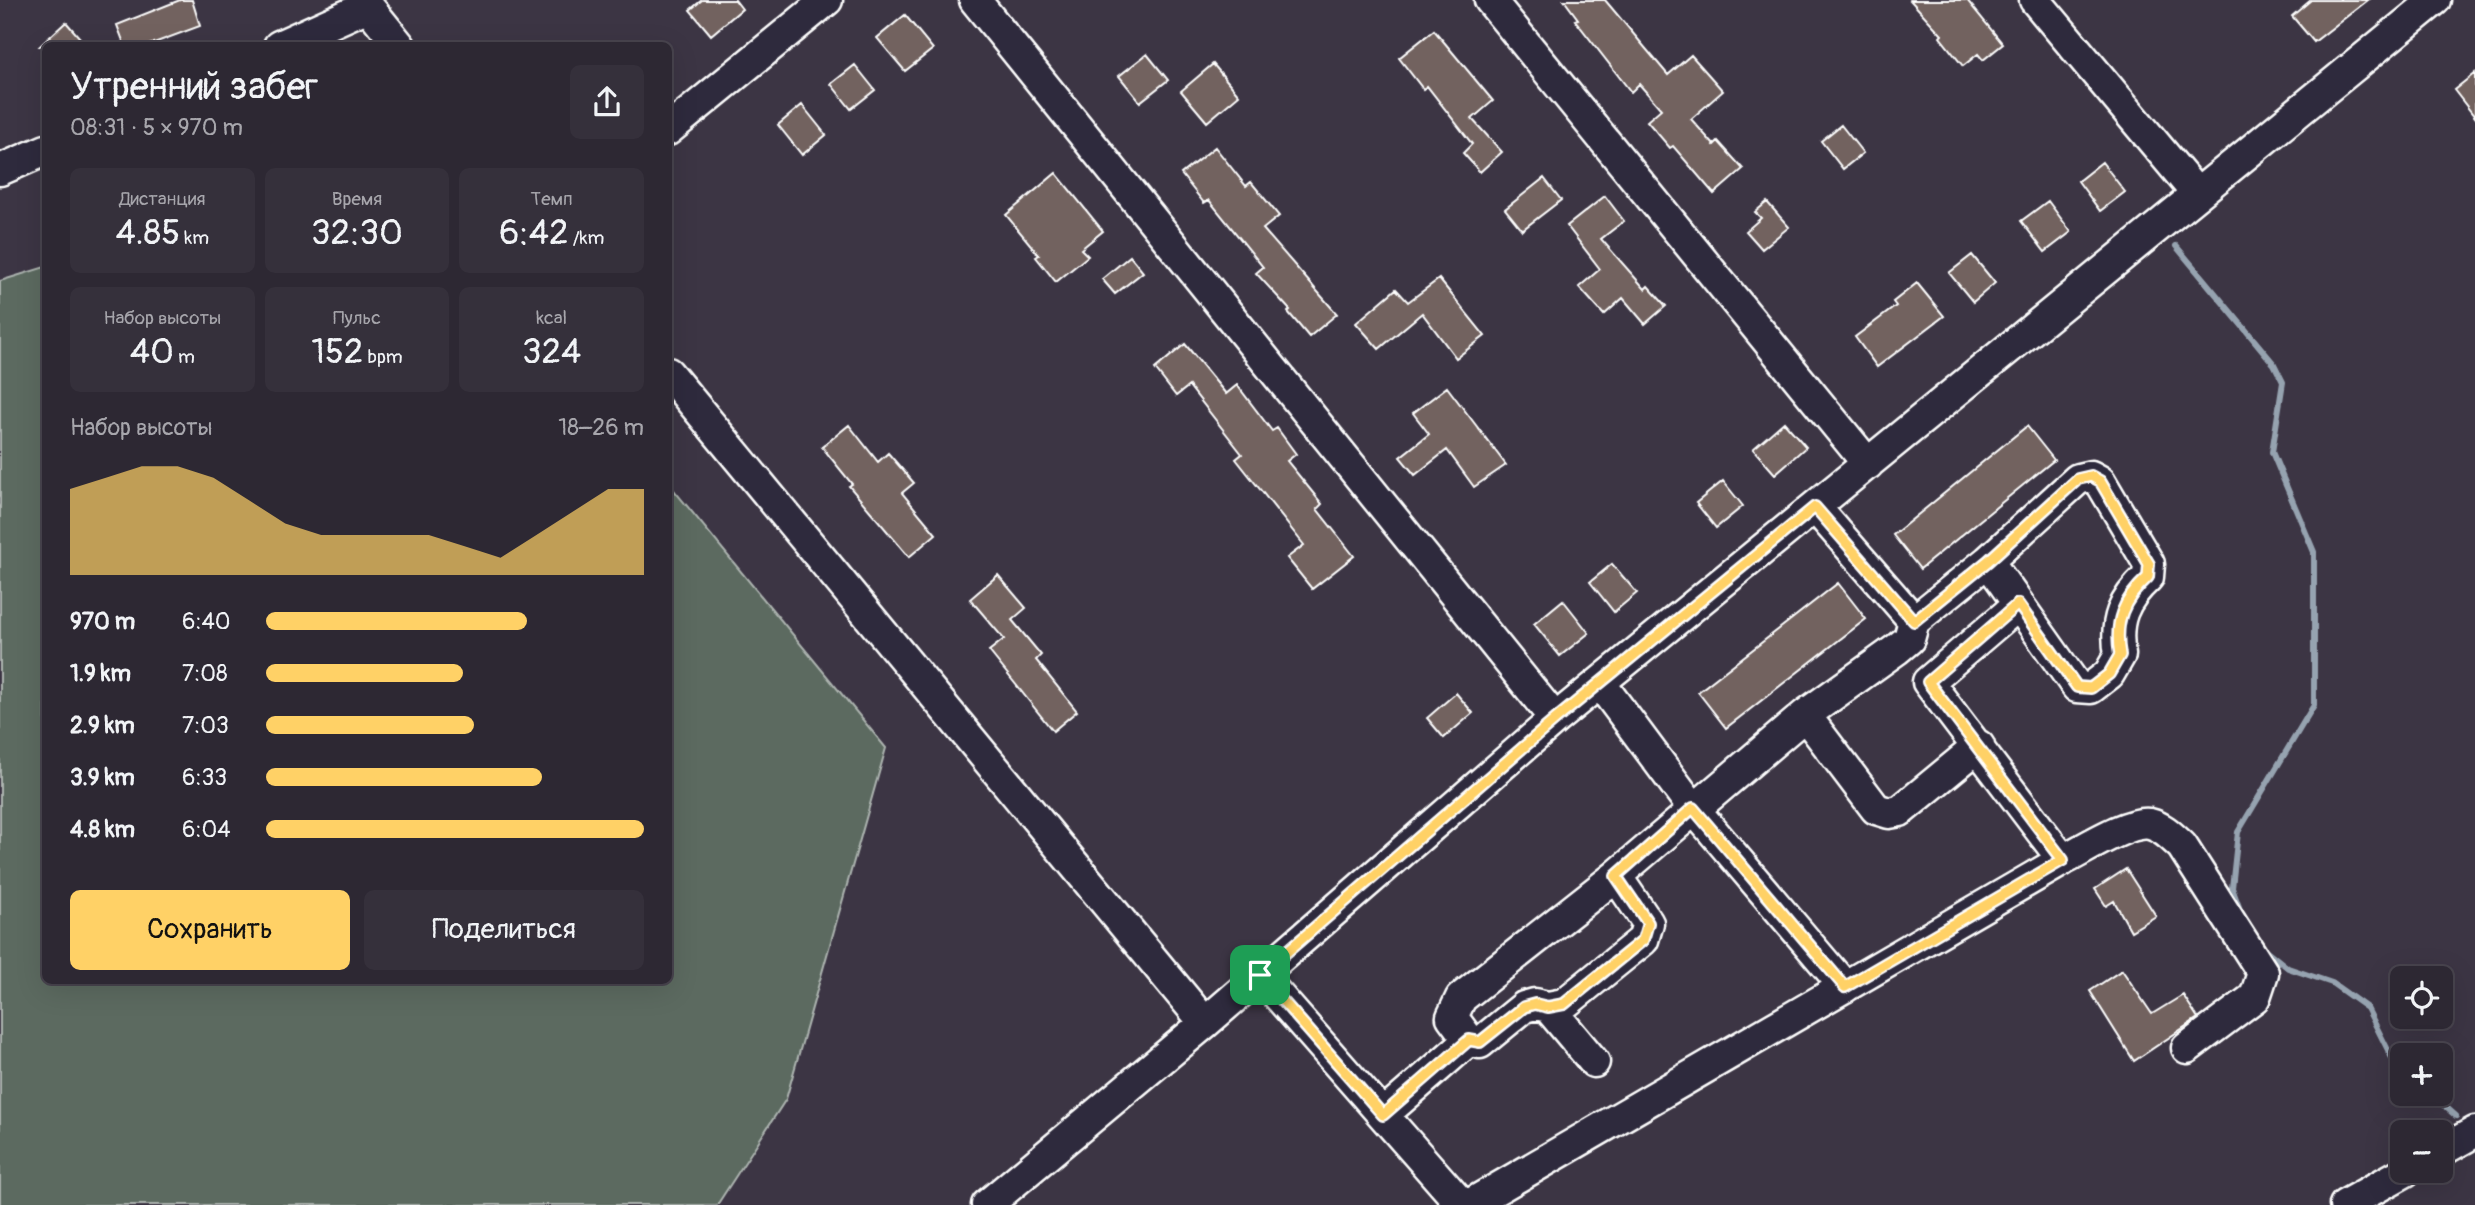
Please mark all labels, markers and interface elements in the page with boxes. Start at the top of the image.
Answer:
text: Утренний забег [70,63,318,111]
button: share [570,65,644,139]
text: 08:31 · 5 × 970 m [70,113,243,142]
text: Дистанция [119,187,205,211]
text: Время [332,187,382,211]
text: Темп [531,187,573,211]
text: 4.85 [116,211,180,255]
text: 32:30 [311,211,403,255]
text: 6:42 [499,211,569,255]
text: km [180,226,209,250]
text: /km [569,226,604,250]
text: Набор высоты [104,306,221,330]
text: Пульс [333,306,381,330]
text: kcal [536,306,567,330]
text: 40 [130,330,174,374]
text: 152 [311,330,363,374]
text: 324 [522,330,581,374]
text: m [174,345,195,369]
text: bpm [363,345,403,369]
text: Набор высоты [70,413,212,442]
text: 18–26 m [558,413,644,442]
text: 970 m [70,607,135,636]
text: 6:40 [182,607,231,636]
text: 1.9 km [70,659,131,688]
text: 7:08 [182,659,228,688]
text: 2.9 km [70,711,135,740]
text: 7:03 [182,711,229,740]
text: 3.9 km [70,763,135,792]
text: 6:33 [182,763,227,792]
text: 4.8 km [70,815,135,844]
text: 6:04 [182,815,231,844]
button: Сохранить [70,890,350,970]
button: Поделиться [364,890,644,970]
pin [1230,945,1290,1005]
icon: arrive [1241,956,1279,994]
map controls [2390,966,2453,1183]
button: locate [2390,966,2453,1029]
button: + [2390,1043,2453,1106]
button: − [2390,1120,2453,1183]

